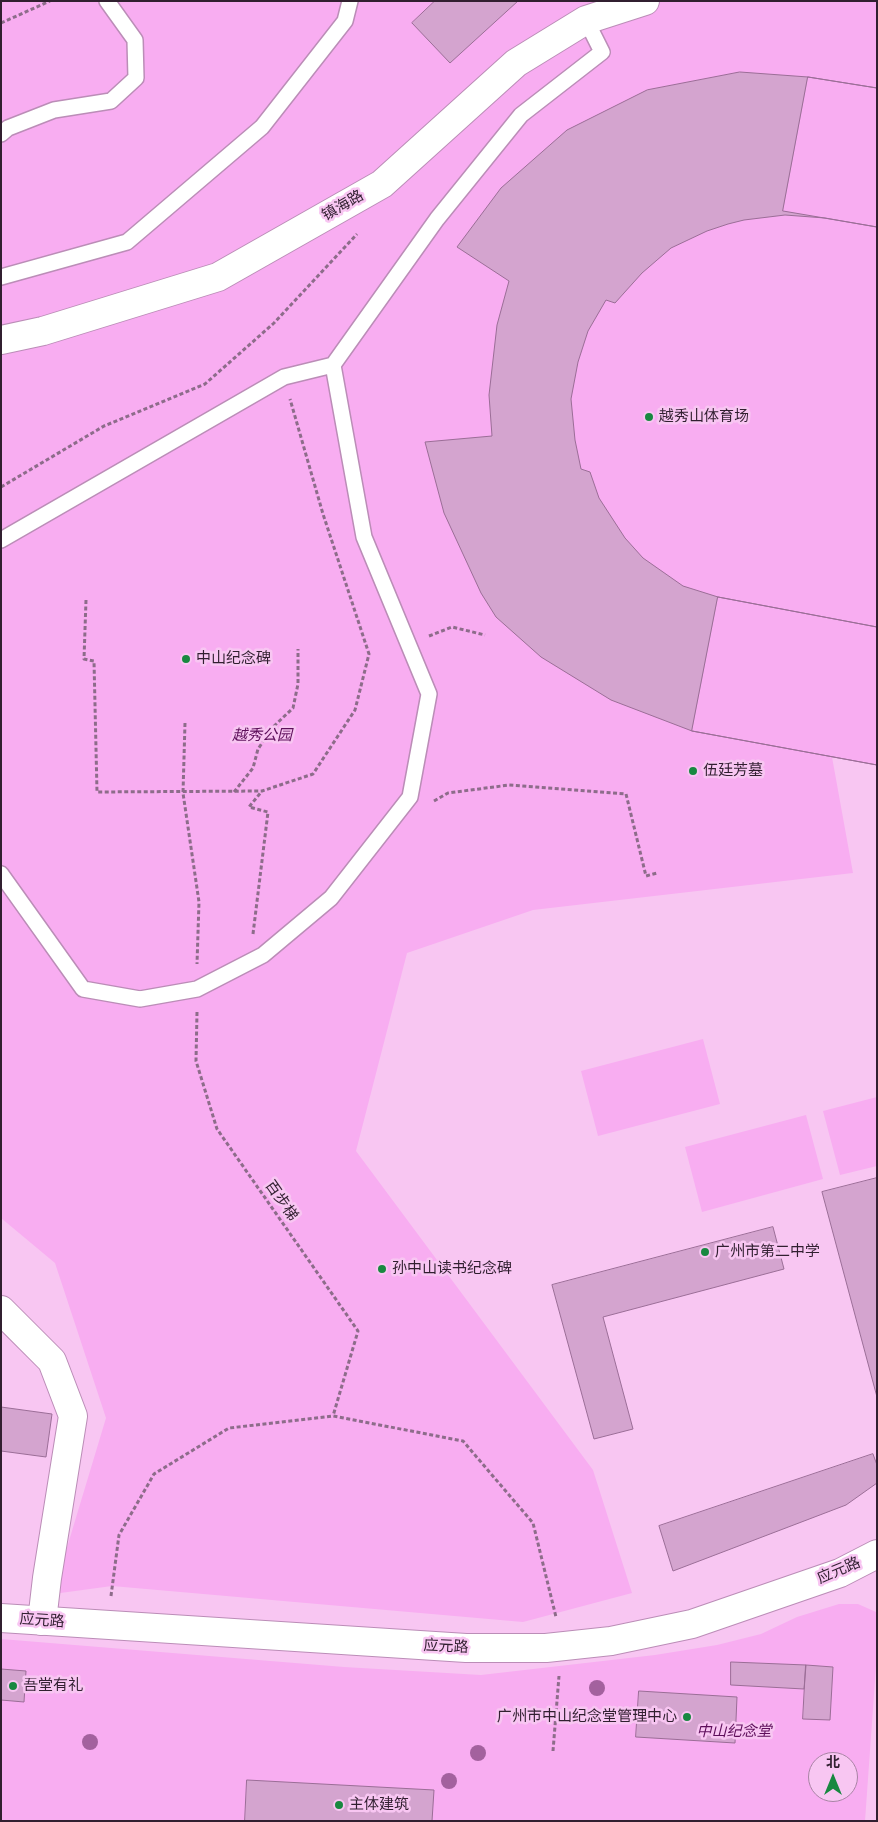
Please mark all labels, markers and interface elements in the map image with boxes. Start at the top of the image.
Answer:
street label: 镇海路 [319,187,367,225]
place label: 越秀山体育场 [659,408,749,426]
marker: 越秀山体育场 [643,411,655,423]
place label: 中山纪念碑 [196,650,271,668]
marker: 中山纪念碑 [180,653,192,665]
park label: 越秀公园 [232,727,292,745]
place label: 伍廷芳墓 [703,762,763,780]
marker: 伍廷芳墓 [687,765,699,777]
street label: 百步梯 [261,1177,301,1225]
place label: 广州市第二中学 [715,1243,820,1261]
marker: 广州市第二中学 [699,1246,711,1258]
place label: 孙中山读书纪念碑 [392,1260,512,1278]
marker: 孙中山读书纪念碑 [376,1263,388,1275]
street label: 应元路 [815,1554,863,1588]
street label: 应元路 [19,1610,65,1632]
street label: 应元路 [423,1637,469,1657]
place label: 吾堂有礼 [23,1677,83,1695]
marker: 吾堂有礼 [7,1680,19,1692]
place label: 广州市中山纪念堂管理中心 [497,1708,677,1726]
marker: 广州市中山纪念堂管理中心 [681,1711,693,1723]
park label: 中山纪念堂 [697,1723,771,1741]
north arrow [808,1752,858,1802]
text: 北 [826,1755,840,1770]
place label: 主体建筑 [349,1796,409,1814]
marker: 主体建筑 [333,1799,345,1811]

